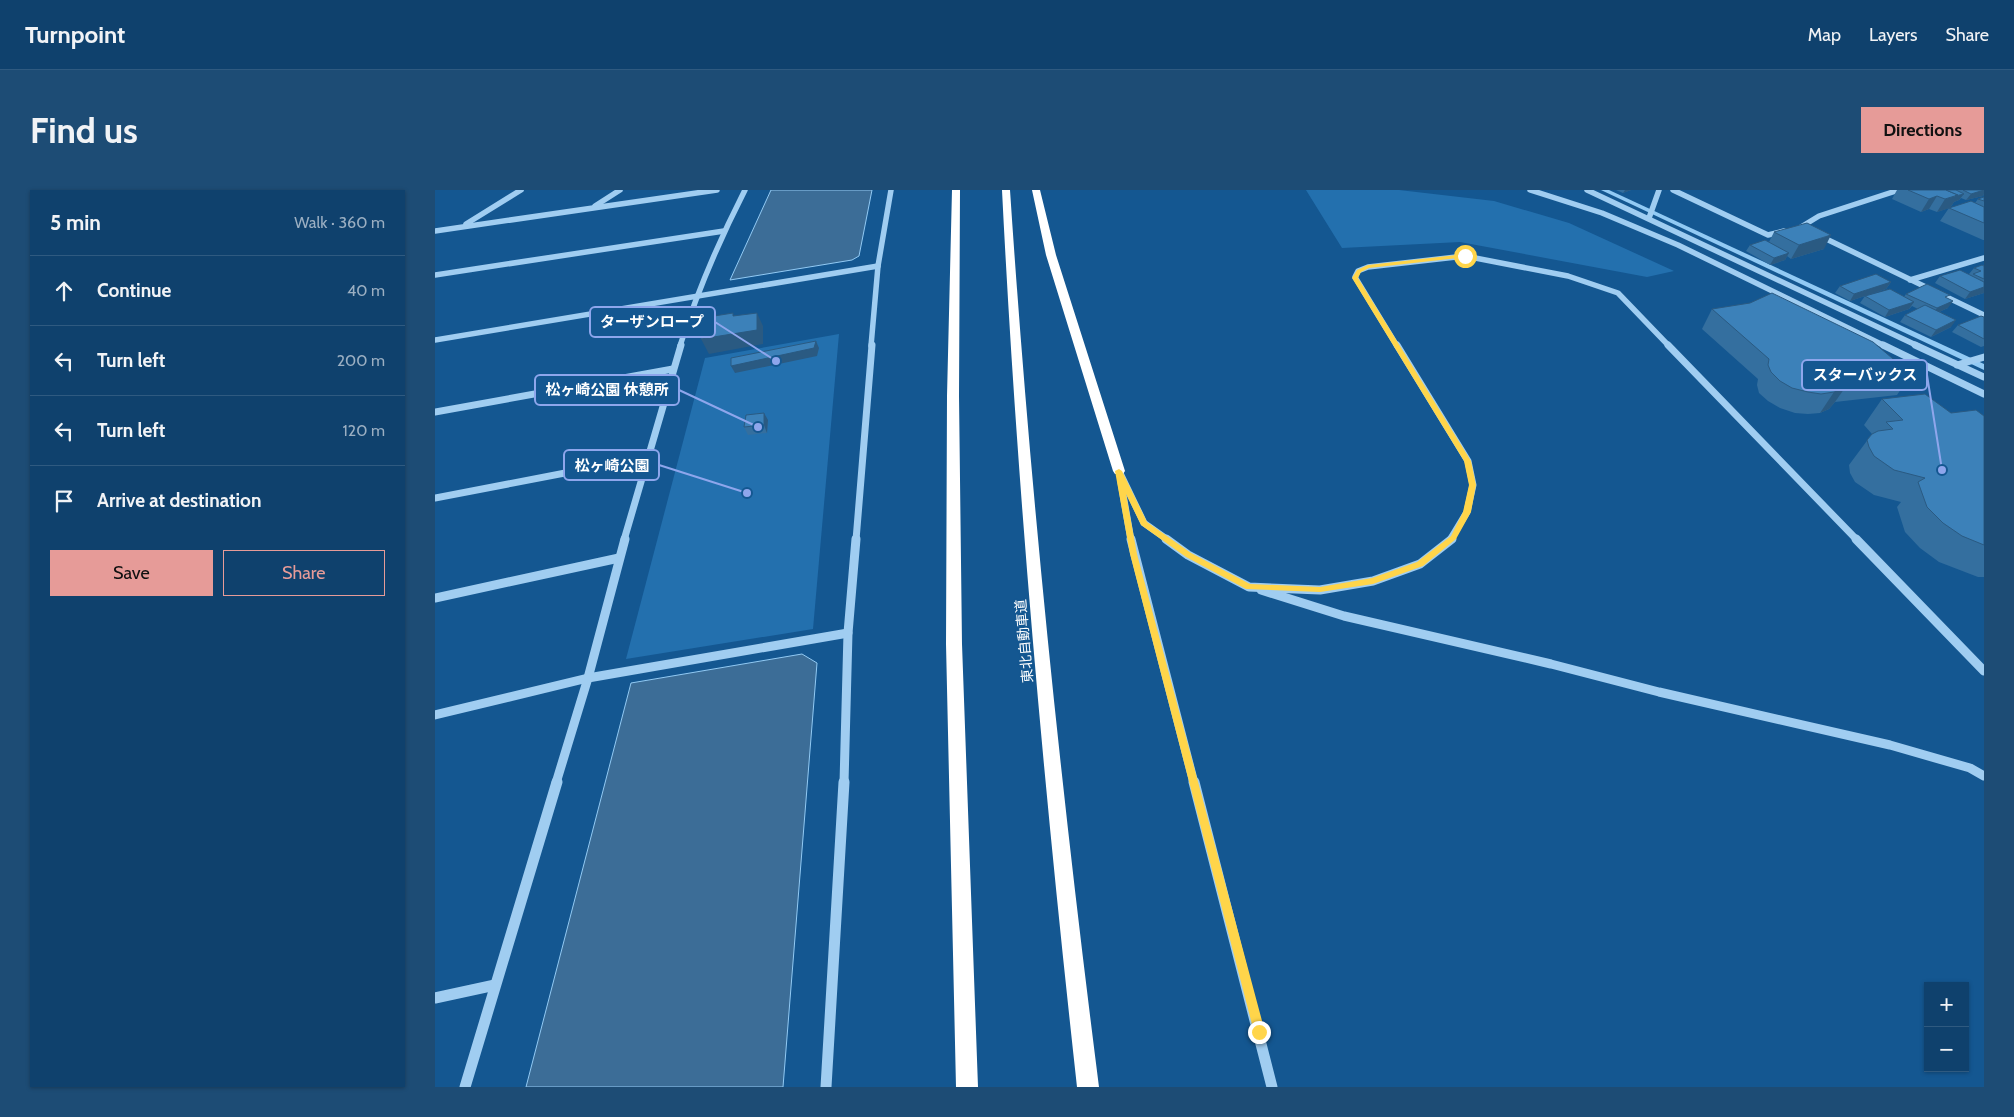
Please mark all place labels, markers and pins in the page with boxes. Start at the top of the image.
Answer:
callout: ターザンロープ [590,307,715,337]
callout: スターバックス [1802,360,1927,390]
callout: 松ヶ崎公園 休憩所 [535,375,679,405]
callout: 松ヶ崎公園 [564,450,659,480]

